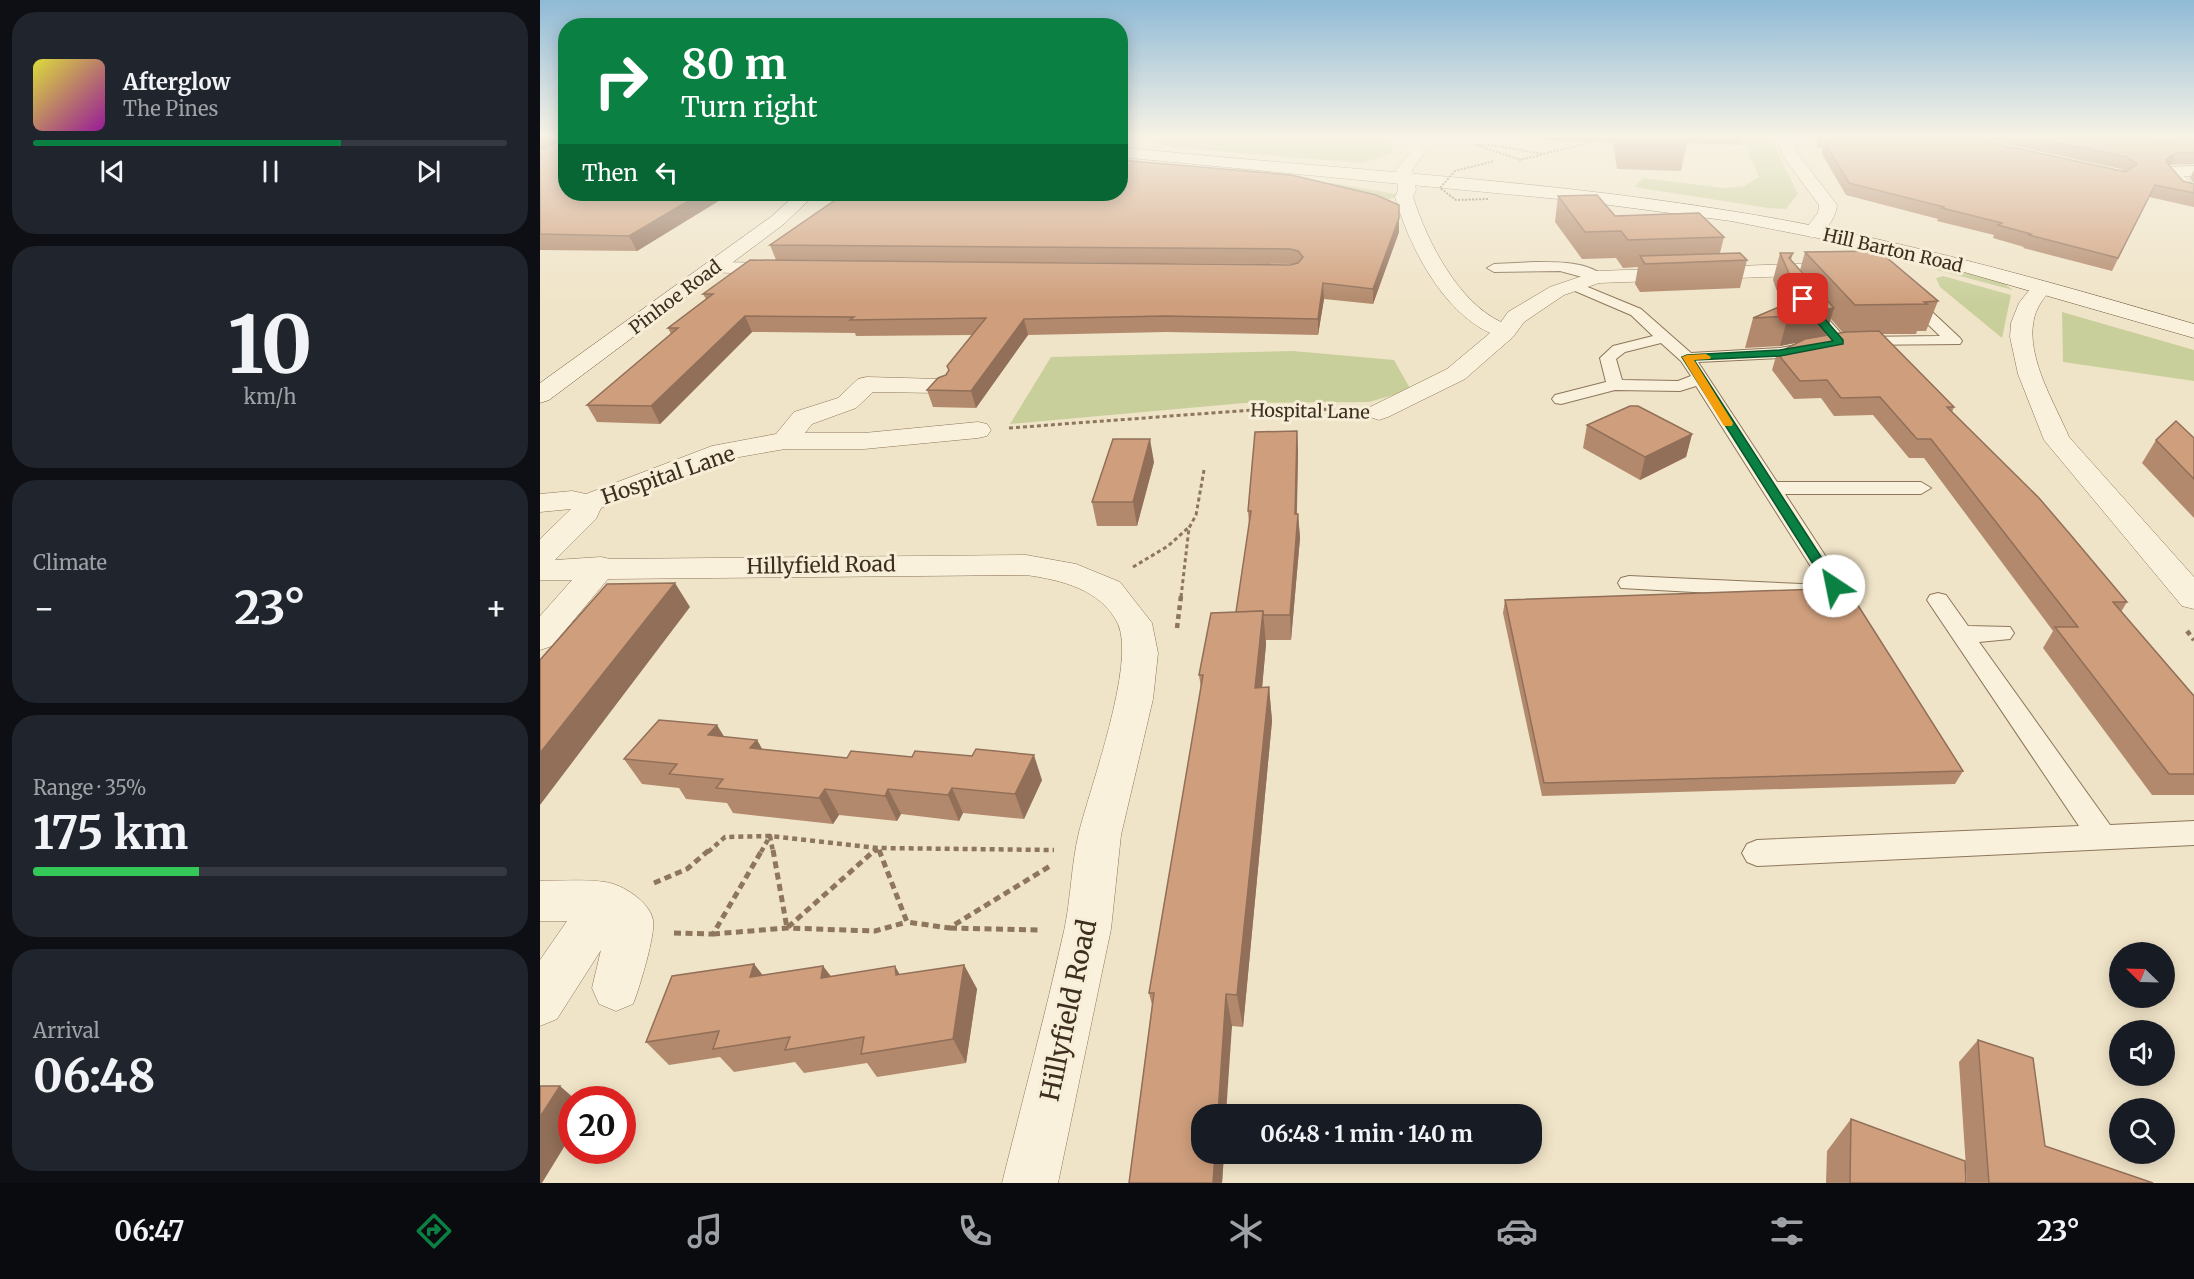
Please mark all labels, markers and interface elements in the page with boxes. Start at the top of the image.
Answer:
text: 80 m [681,38,787,90]
icon: right [582,42,660,120]
text: Afterglow [123,68,230,96]
text: Turn right [681,90,818,124]
text: The Pines [123,96,218,121]
icon: previous [96,155,129,188]
icon: pause [254,155,287,188]
icon: next [412,155,445,188]
icon: left [650,156,683,189]
text: Then [582,159,638,187]
street label: Hill Barton Road [1821,223,1965,277]
street label: Pinhoe Road [624,255,726,339]
pin [1777,273,1828,324]
icon: arrive [1786,282,1819,315]
text: 10 [228,296,312,394]
text: km/h [244,384,296,409]
street label: Hospital Lane [1250,398,1370,424]
street label: Hospital Lane [598,440,738,510]
text: Climate [33,550,107,575]
street label: Hillyfield Road [746,550,896,580]
position arrow [1802,554,1866,618]
text: 23° [234,580,306,636]
text: − [33,588,55,629]
text: + [485,588,507,629]
text: Range · 35% [33,775,147,800]
text: 175 km [33,805,188,861]
street label: Hillyfield Road [1033,916,1103,1104]
north arrow [2109,942,2175,1008]
map controls [2109,942,2175,1164]
text: Arrival [33,1018,100,1043]
button: sound [2109,1020,2175,1086]
text: 06:48 [33,1048,155,1104]
speed limit sign: 20 [558,1086,636,1164]
button: search [2109,1098,2175,1164]
text: 06:48 · 1 min · 140 m [1260,1120,1473,1148]
icon: directions [413,1210,455,1252]
icon: music [684,1210,726,1252]
icon: phone [954,1210,996,1252]
icon: climate [1225,1210,1267,1252]
icon: car [1496,1210,1538,1252]
icon: filters [1766,1210,1808,1252]
text: 06:47 [114,1214,185,1248]
text: 23° [2037,1214,2080,1248]

